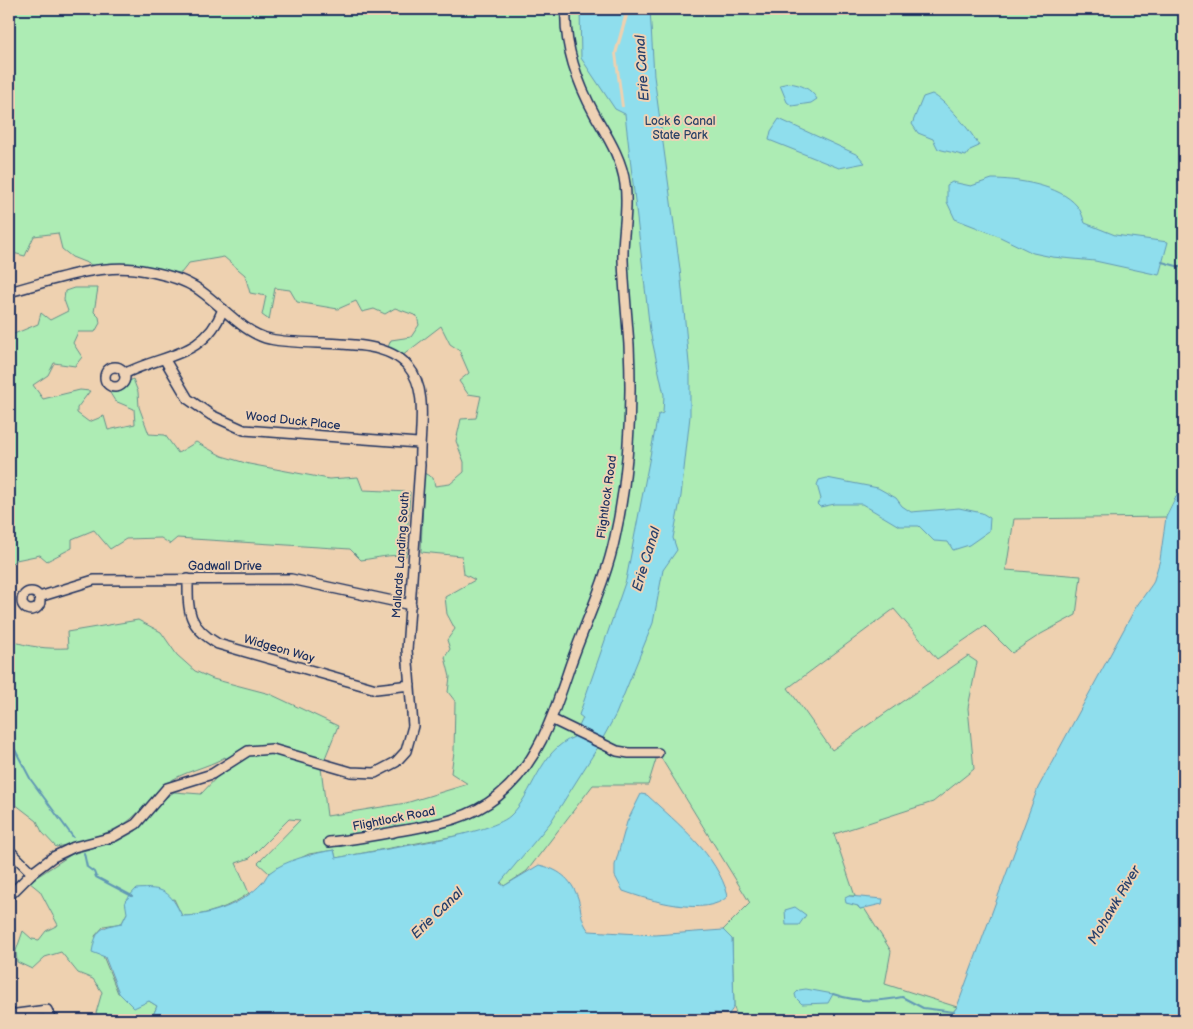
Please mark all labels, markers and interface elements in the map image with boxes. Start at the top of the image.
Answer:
water label: Erie Canal [631,34,653,102]
park label: Lock 6 Canal State Park [645,114,716,143]
street label: Wood Duck Place [245,409,341,433]
street label: Flightlock Road [594,454,620,540]
street label: Mallards Landing South [389,491,413,619]
water label: Erie Canal [628,524,664,593]
street label: Gadwall Drive [188,559,262,574]
street label: Widgeon Way [242,632,317,666]
street label: Flightlock Road [351,804,437,834]
water label: Mohawk River [1084,862,1145,947]
water label: Erie Canal [407,883,467,942]

